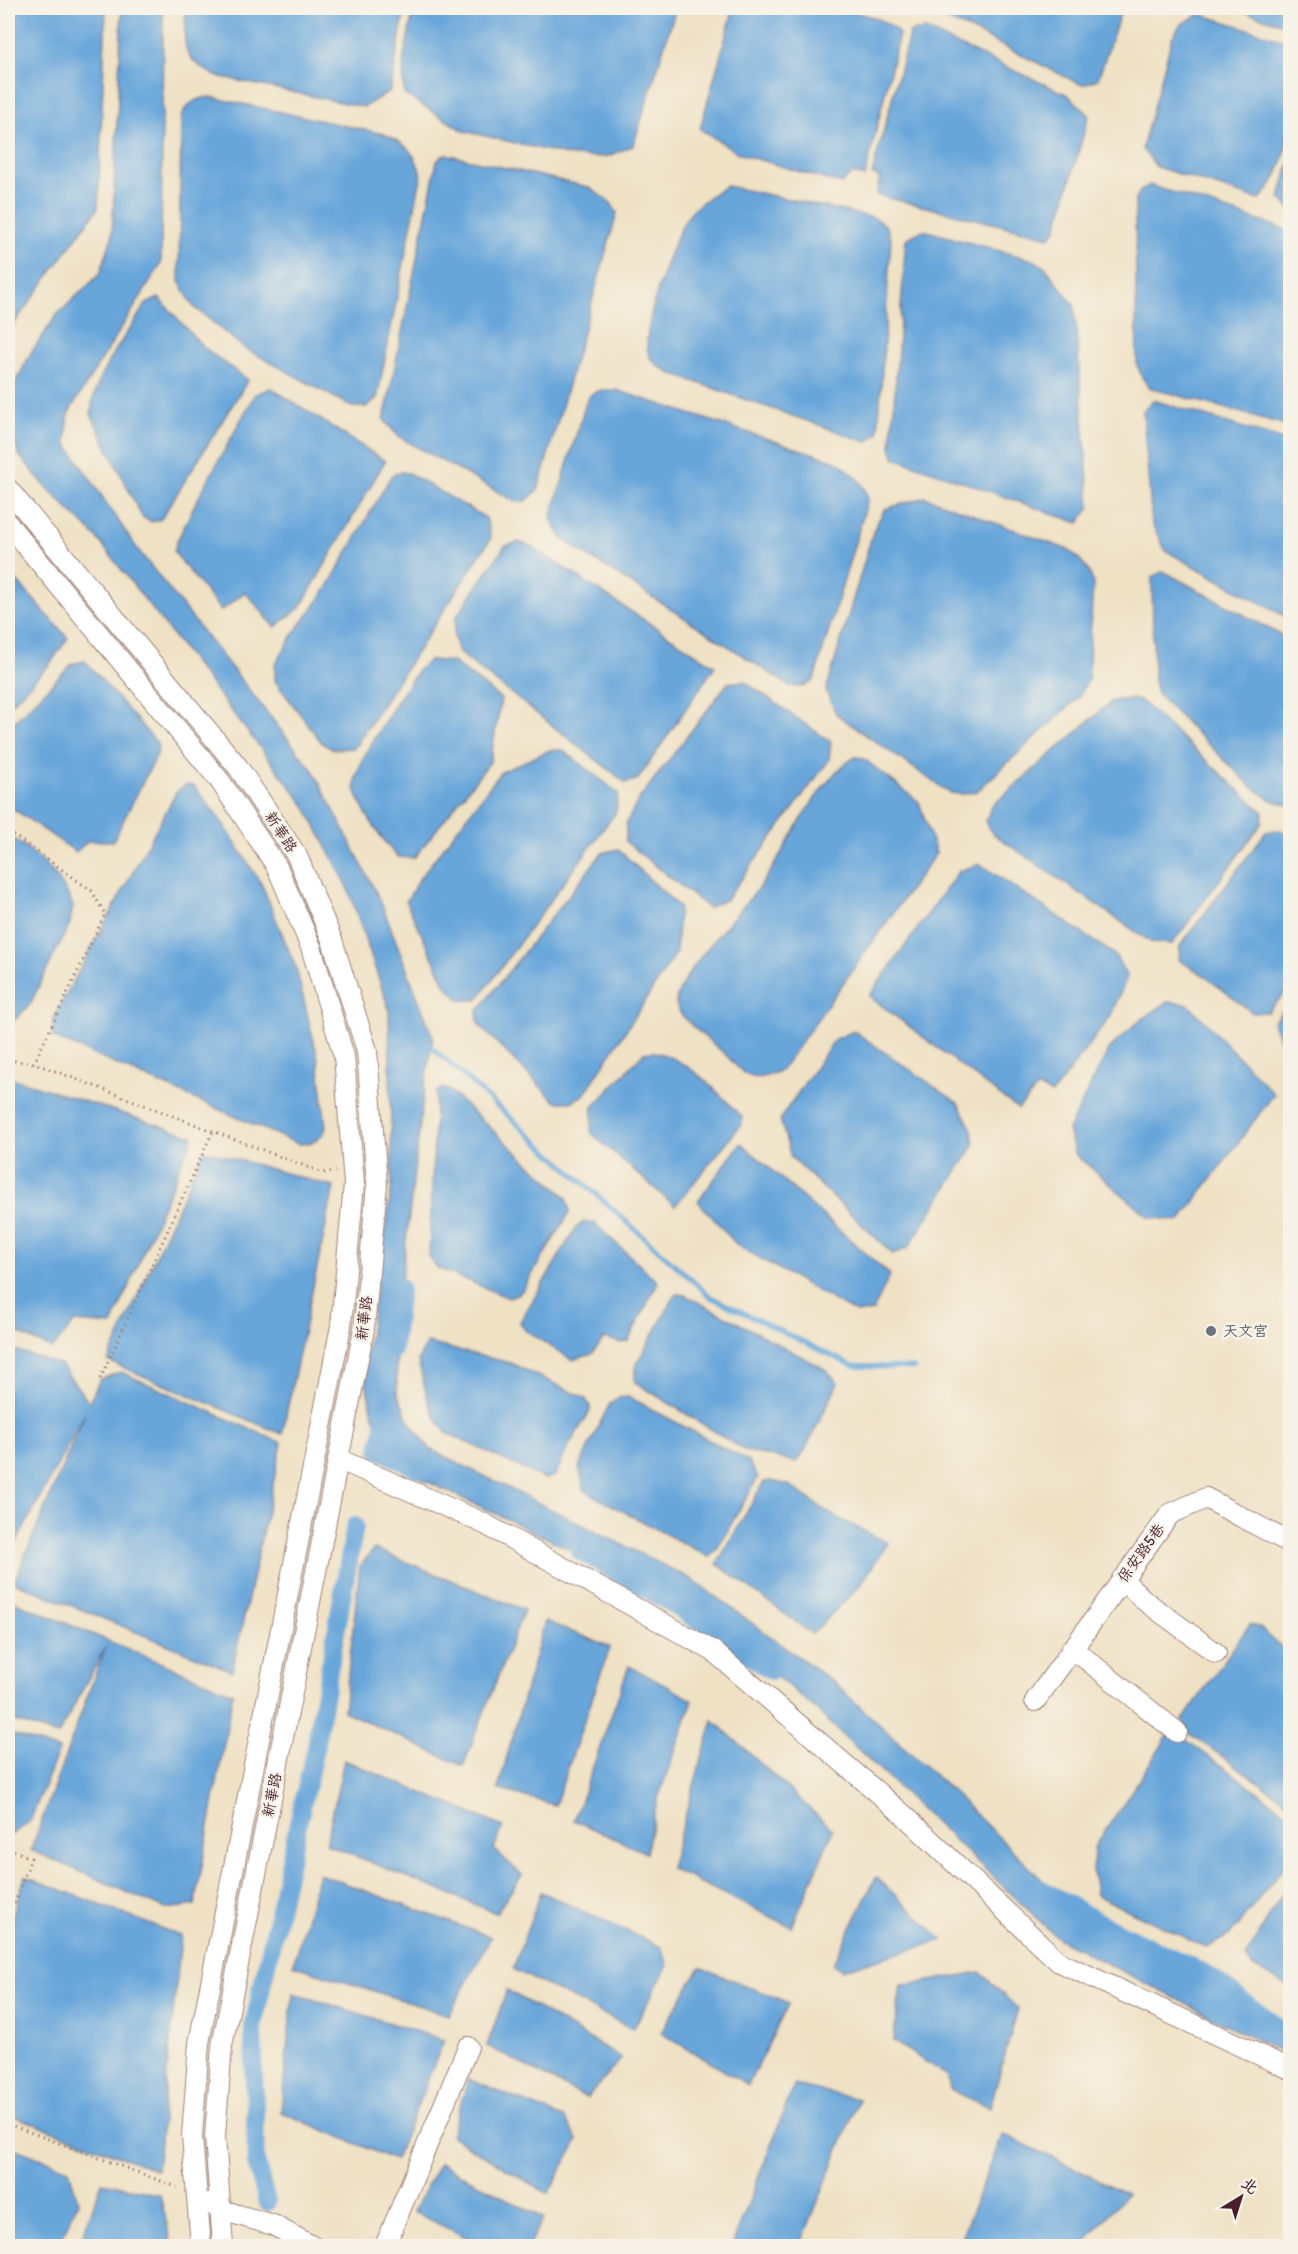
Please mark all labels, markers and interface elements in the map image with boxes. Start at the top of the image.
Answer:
street label: 新華路 [260,808,301,856]
street label: 新華路 [352,1295,377,1342]
place label: 天文宮 [1223,1322,1268,1341]
marker: 天文宮 [1204,1324,1218,1338]
street label: 保安路5巷 [1114,1520,1169,1586]
street label: 新華路 [259,1771,286,1819]
north arrow [1211,2167,1271,2227]
text: 北 [1237,2173,1262,2199]

